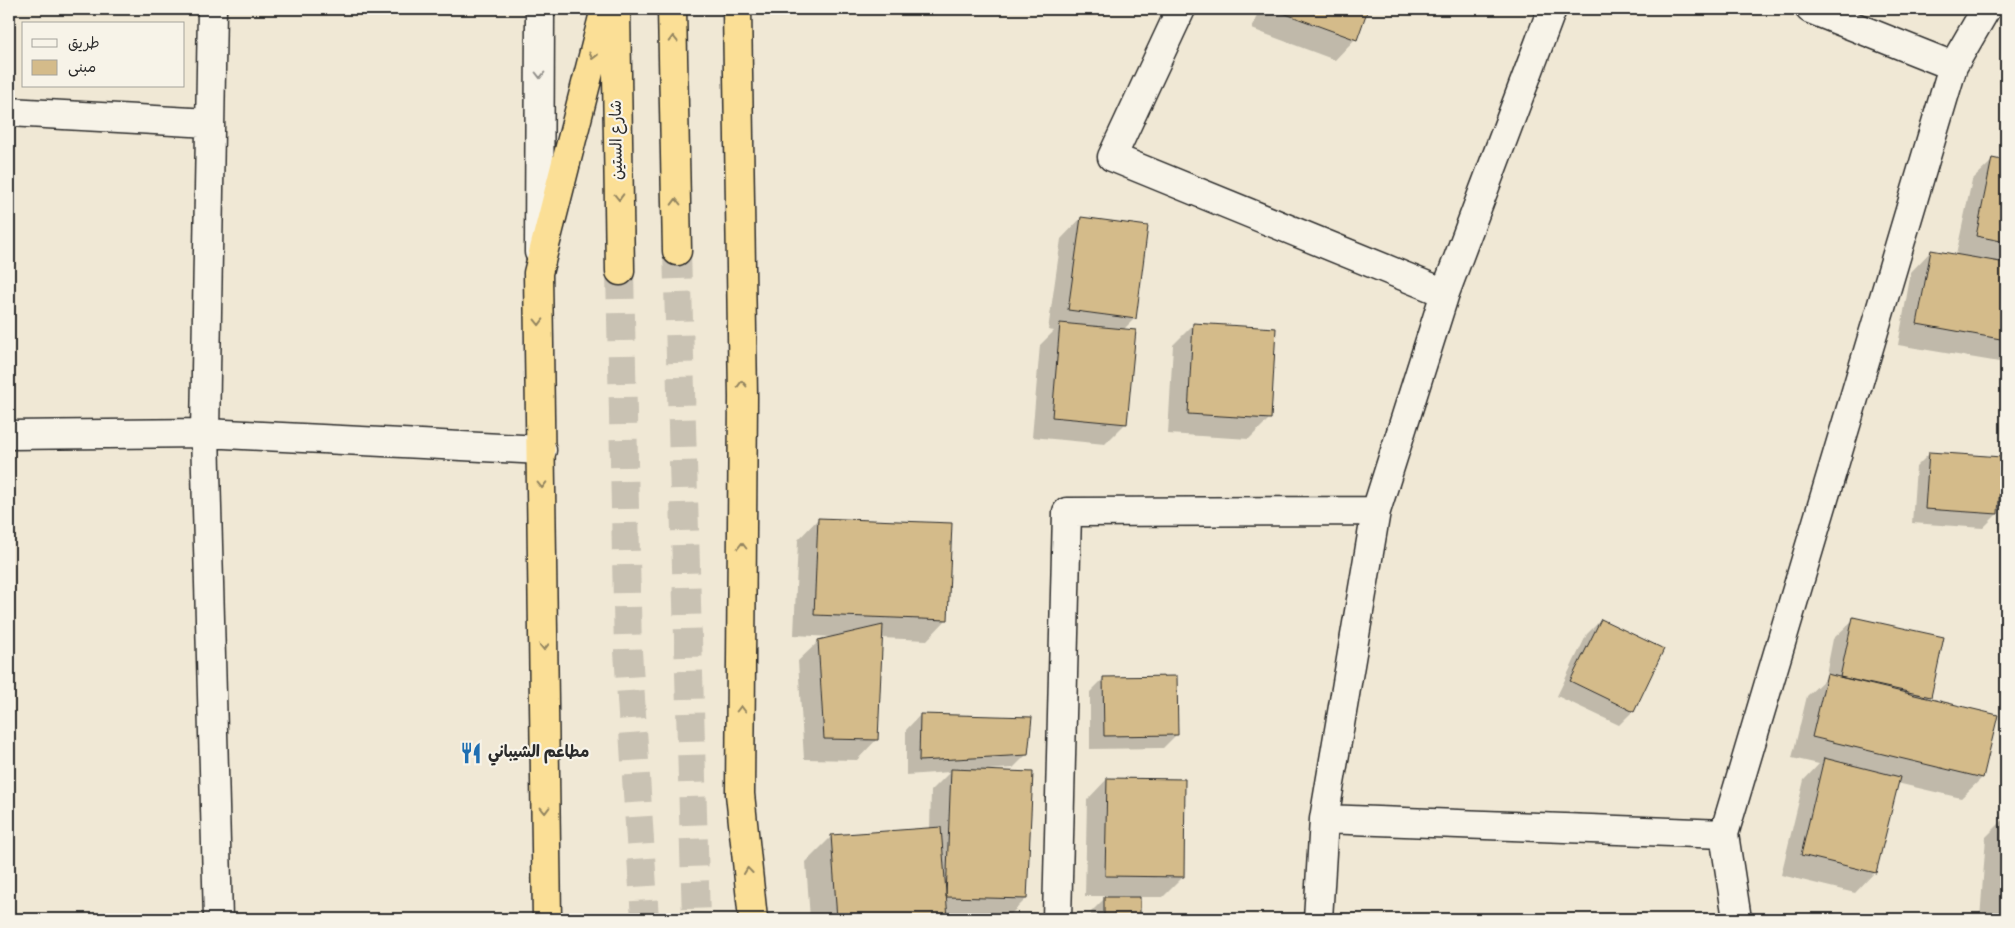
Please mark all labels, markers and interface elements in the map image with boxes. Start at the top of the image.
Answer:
legend [22,22,185,88]
text: طريق [68,34,100,56]
one-way arrow [668,35,678,43]
one-way arrow [589,51,599,60]
text: مبنى [68,58,96,80]
one-way arrow [535,72,545,79]
street label: شارع الستين [606,100,630,180]
one-way arrow [614,194,624,202]
one-way arrow [671,198,681,206]
one-way arrow [534,318,545,326]
one-way arrow [737,379,748,387]
one-way arrow [537,481,547,489]
one-way arrow [737,542,747,550]
one-way arrow [539,644,549,651]
one-way arrow [736,704,746,712]
restaurant icon: مطاعم الشيباني [458,740,484,766]
place label: مطاعم الشيباني [488,742,589,766]
one-way arrow [540,806,551,814]
one-way arrow [743,866,754,874]

